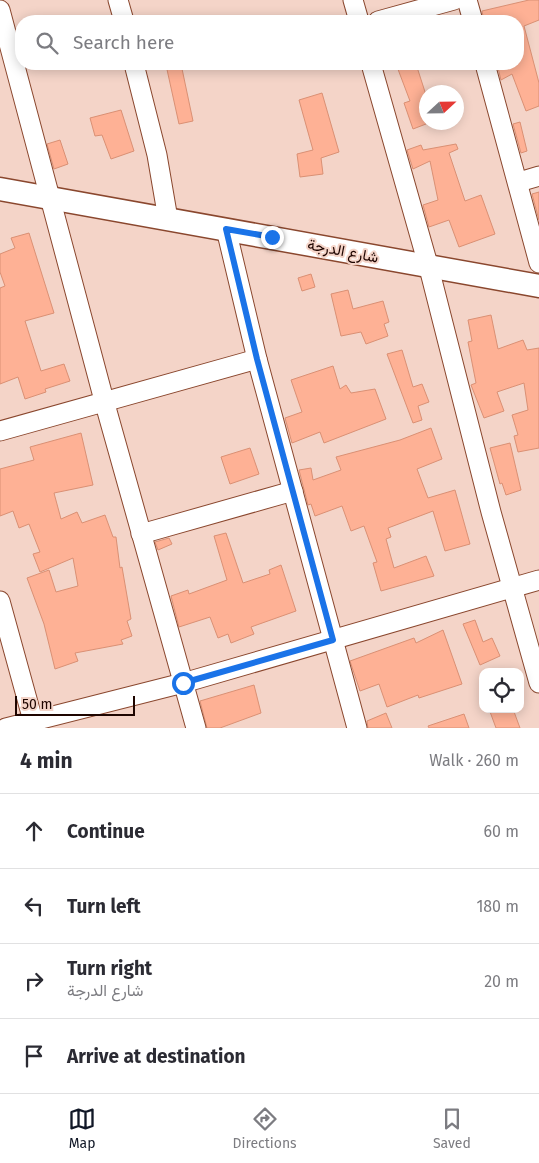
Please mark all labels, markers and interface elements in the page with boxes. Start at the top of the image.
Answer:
search box [15,15,524,70]
icon: search [33,29,61,57]
text: Search here [73,31,174,54]
north arrow [419,85,464,130]
route end [261,226,284,249]
street label: شارع الدرجة [306,235,380,269]
map controls [479,668,524,713]
button: locate [479,668,524,713]
route start [172,672,195,695]
scale bar [15,693,135,716]
text: 50 m [22,696,53,713]
text: 4 min [20,748,73,774]
text: Walk · 260 m [429,751,519,770]
icon: ahead [20,817,48,845]
text: Continue [67,820,145,843]
text: 60 m [484,822,519,841]
icon: left [20,892,48,920]
text: Turn left [67,895,141,918]
text: 180 m [476,897,519,916]
text: Turn right [67,957,152,980]
icon: right [20,967,48,995]
text: 20 m [484,972,519,991]
text: شارع الدرجة [67,981,144,1000]
icon: arrive [20,1042,48,1070]
text: Arrive at destination [67,1045,246,1068]
tab: Map [68,1105,96,1152]
tab: Directions [232,1105,297,1152]
tab: Saved [433,1105,471,1152]

